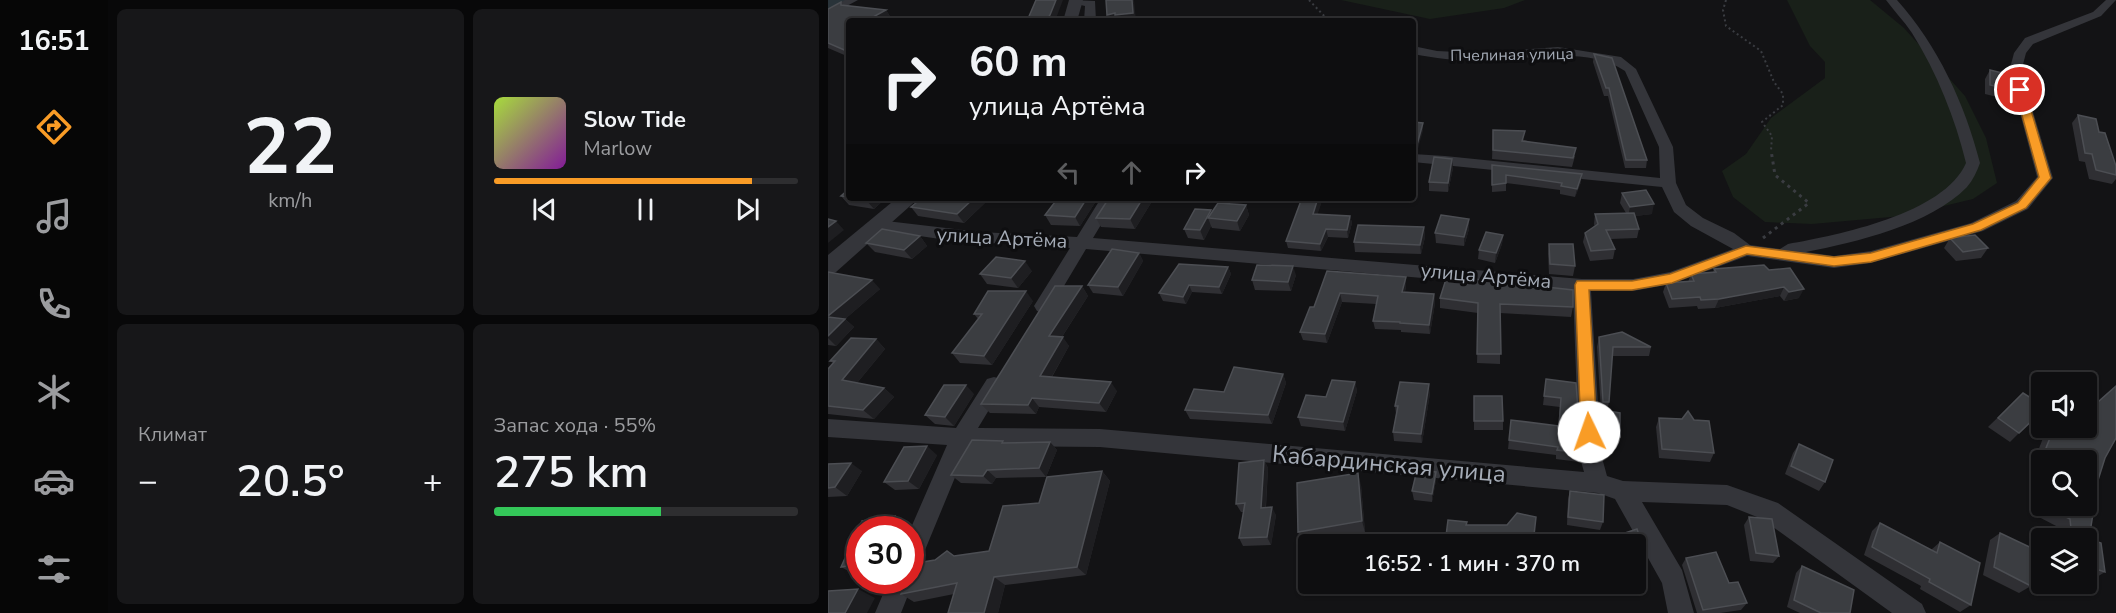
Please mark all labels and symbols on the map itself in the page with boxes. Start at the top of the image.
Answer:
street label: Пчелиная улица [1450,43,1574,67]
pin [1994,64,2045,115]
street label: улица Артёма [936,221,1068,255]
street label: улица Артёма [1420,257,1552,295]
position arrow [1557,400,1621,464]
street label: Кабардинская улица [1271,438,1507,490]
speed limit sign: 30 [846,516,924,594]

